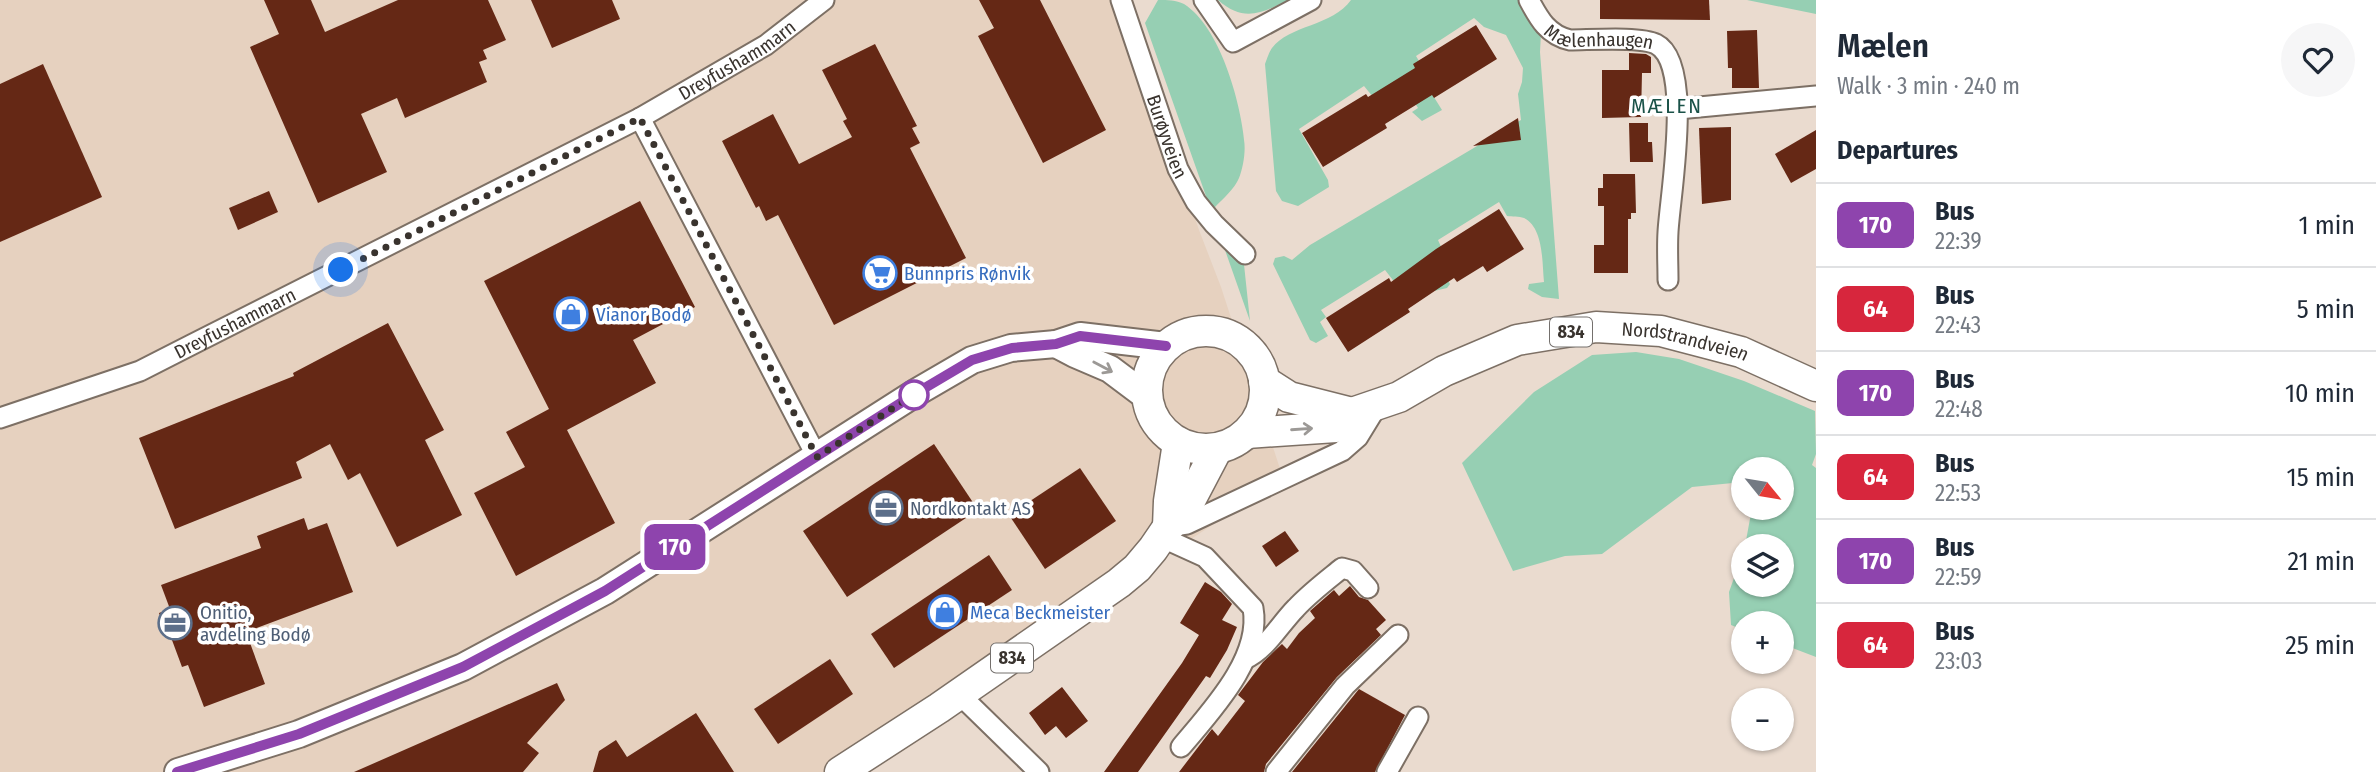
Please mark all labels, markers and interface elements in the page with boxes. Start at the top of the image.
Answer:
street label: Dreyfushammarn [674,15,800,105]
street label: Mælenhaugen [1540,19,1656,54]
button: heart [2281,23,2355,97]
text: Mælen [1837,26,1929,66]
text: Walk · 3 min · 240 m [1837,72,2020,100]
street label: Burøyveien [1142,92,1192,182]
district label: MÆLEN [1631,93,1703,119]
text: Departures [1837,135,1958,166]
text: Bus [1935,196,1974,227]
text: 1 min [2299,210,2355,241]
text: 170 [1859,211,1892,239]
text: 22:39 [1935,227,1982,255]
your location [323,252,358,287]
supermarket icon: Bunnpris Rønvik [861,254,899,292]
place label: Bunnpris Rønvik [904,262,1031,285]
text: Bus [1935,280,1974,311]
street label: Dreyfushammarn [170,283,300,363]
text: 5 min [2297,294,2355,325]
shop icon: Vianor Bodø [552,295,590,333]
text: 64 [1863,295,1888,323]
place label: Vianor Bodø [596,303,691,326]
text: 22:43 [1935,311,1981,339]
street label: Nordstrandveien [1621,317,1753,366]
road number: 834 [1550,318,1592,346]
one-way arrow [1093,360,1113,374]
text: Bus [1935,364,1974,395]
text: 10 min [2285,378,2355,409]
text: 170 [1859,379,1892,407]
unlabelled marker [899,380,929,410]
text: 22:48 [1935,395,1983,423]
one-way arrow [1290,422,1313,435]
text: Bus [1935,448,1974,479]
north arrow [1731,457,1794,520]
map controls [1731,457,1794,751]
text: 15 min [2287,462,2355,493]
text: 64 [1863,463,1888,491]
text: 22:53 [1935,479,1981,507]
office icon: Nordkontakt AS [867,489,905,527]
place label: Nordkontakt AS [910,497,1031,520]
line badge: 170 [635,524,715,570]
text: Bus [1935,532,1974,563]
text: 170 [658,533,692,561]
button: layers [1731,534,1794,597]
text: 21 min [2288,546,2355,577]
text: 170 [1859,547,1892,575]
text: 22:59 [1935,563,1982,591]
shop icon: Meca Beckmeister [926,593,964,631]
place label: Onitio, avdeling Bodø [200,601,311,646]
place label: Meca Beckmeister [970,601,1111,624]
office icon: Onitio, avdeling Bodø [156,604,194,642]
button: + [1731,611,1794,674]
text: Bus [1935,616,1974,647]
text: 25 min [2285,630,2355,661]
text: 64 [1863,631,1888,659]
road number: 834 [991,644,1033,672]
text: 23:03 [1935,647,1982,675]
button: − [1731,688,1794,751]

